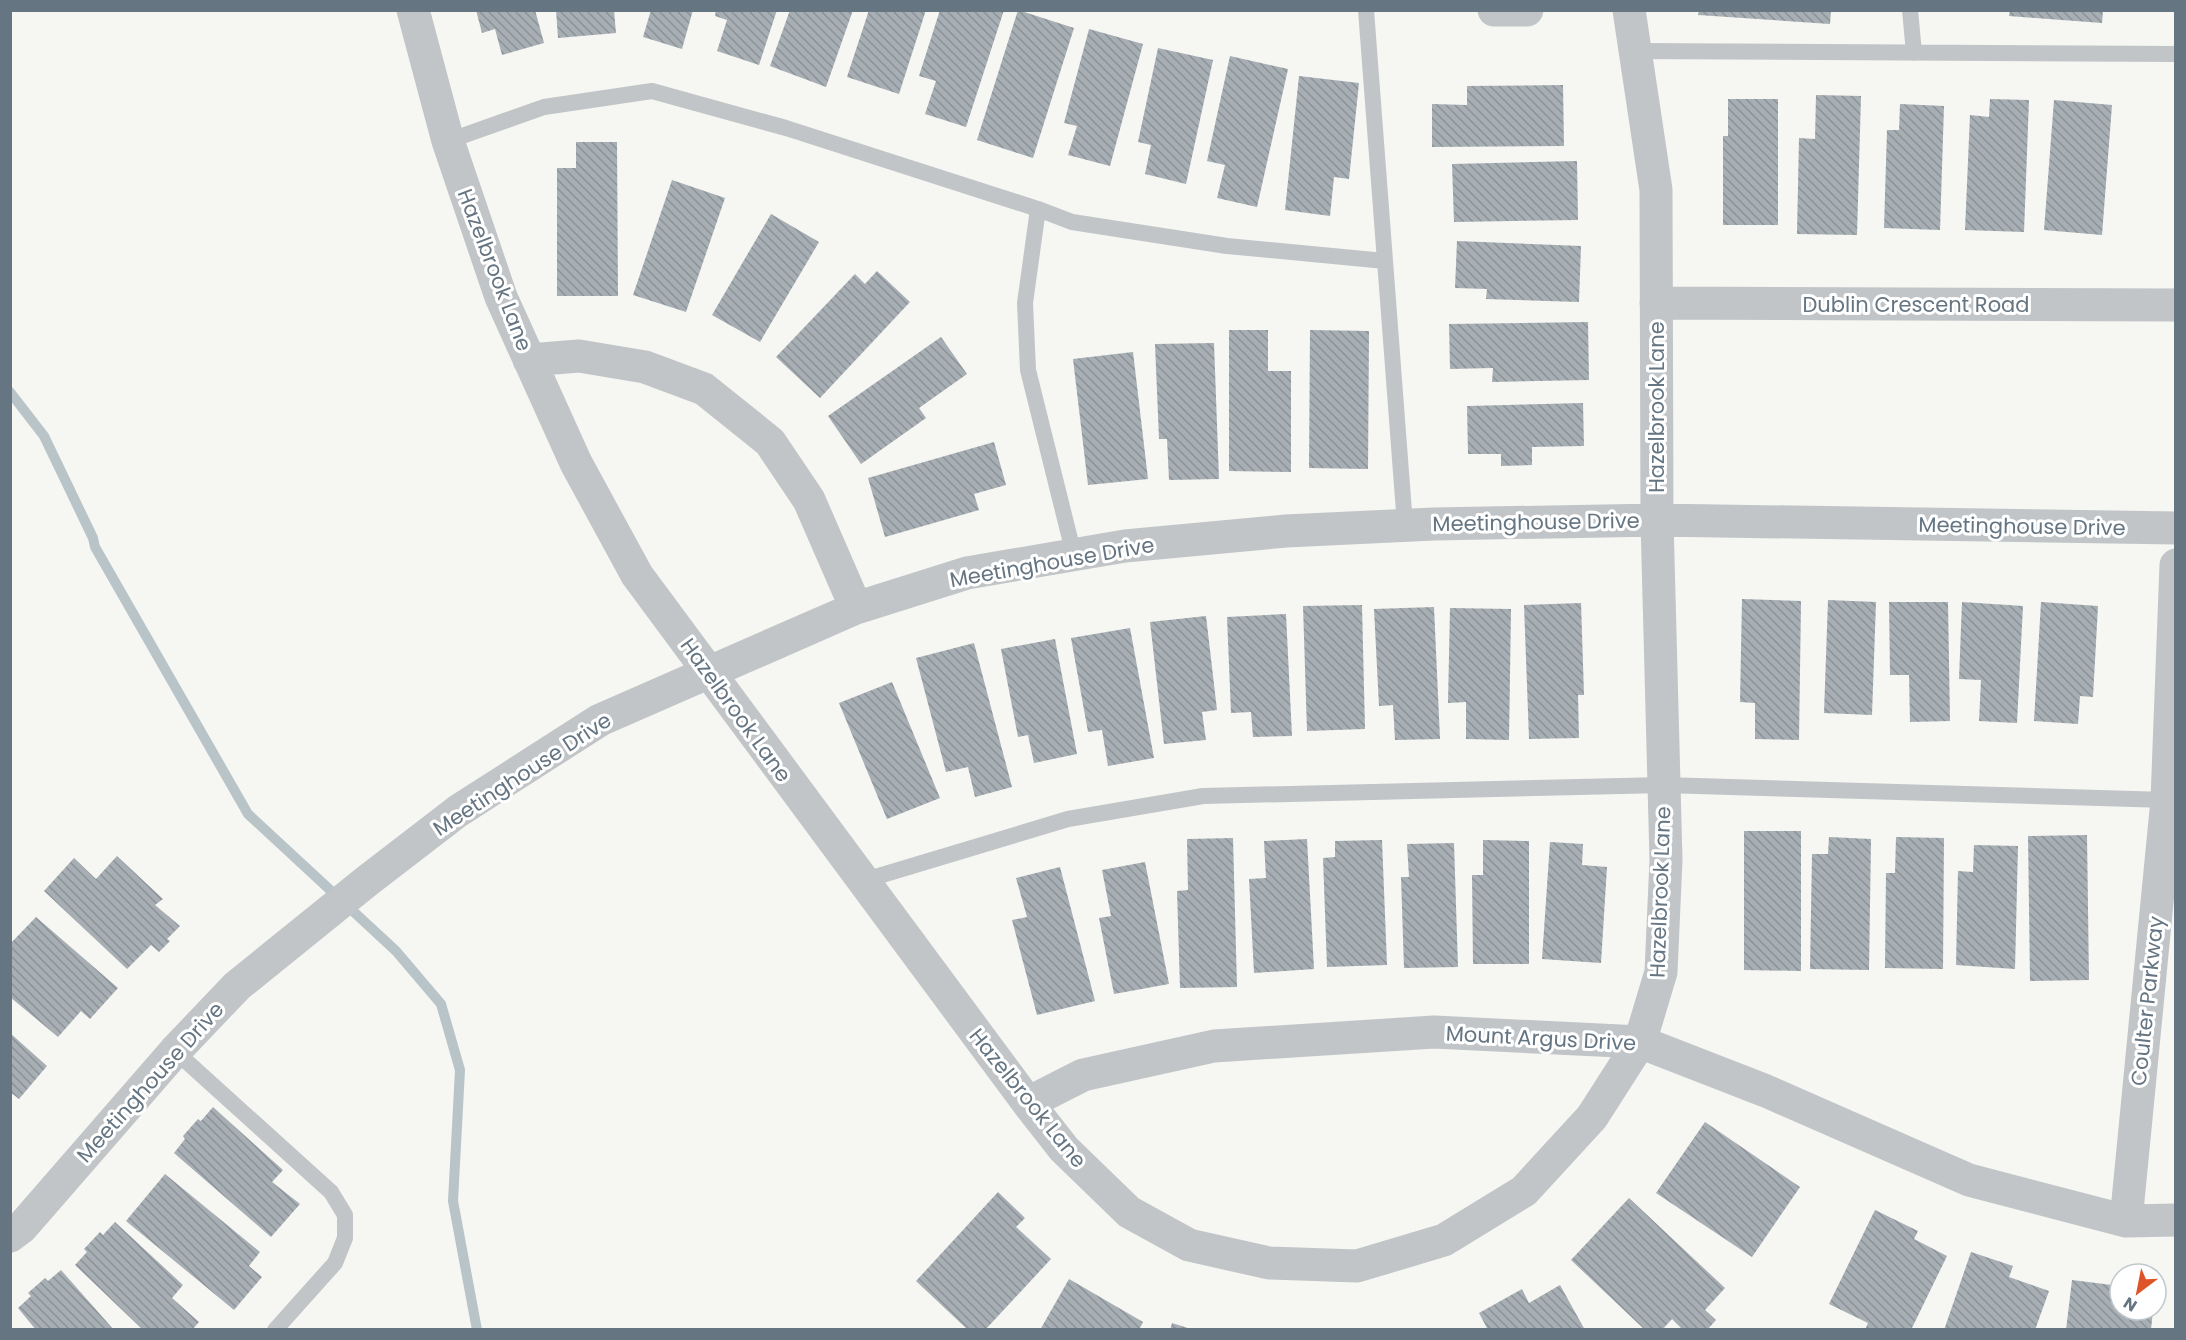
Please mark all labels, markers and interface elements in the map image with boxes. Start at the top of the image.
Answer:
street label: Hazelbrook Lane [451,185,539,355]
street label: Dublin Crescent Road [1803,290,2029,319]
street label: Hazelbrook Lane [1642,321,1671,493]
street label: Meetinghouse Drive [1432,506,1640,538]
street label: Meetinghouse Drive [1918,510,2126,542]
street label: Meetinghouse Drive [947,530,1157,594]
street label: Hazelbrook Lane [674,632,798,788]
street label: Meetinghouse Drive [427,705,617,843]
street label: Hazelbrook Lane [1643,806,1677,978]
street label: Coulter Parkway [2124,914,2170,1087]
street label: Meetinghouse Drive [70,995,230,1169]
street label: Mount Argus Drive [1445,1019,1637,1057]
street label: Hazelbrook Lane [963,1022,1093,1174]
north arrow [2108,1262,2168,1322]
text: N [2119,1291,2142,1317]

